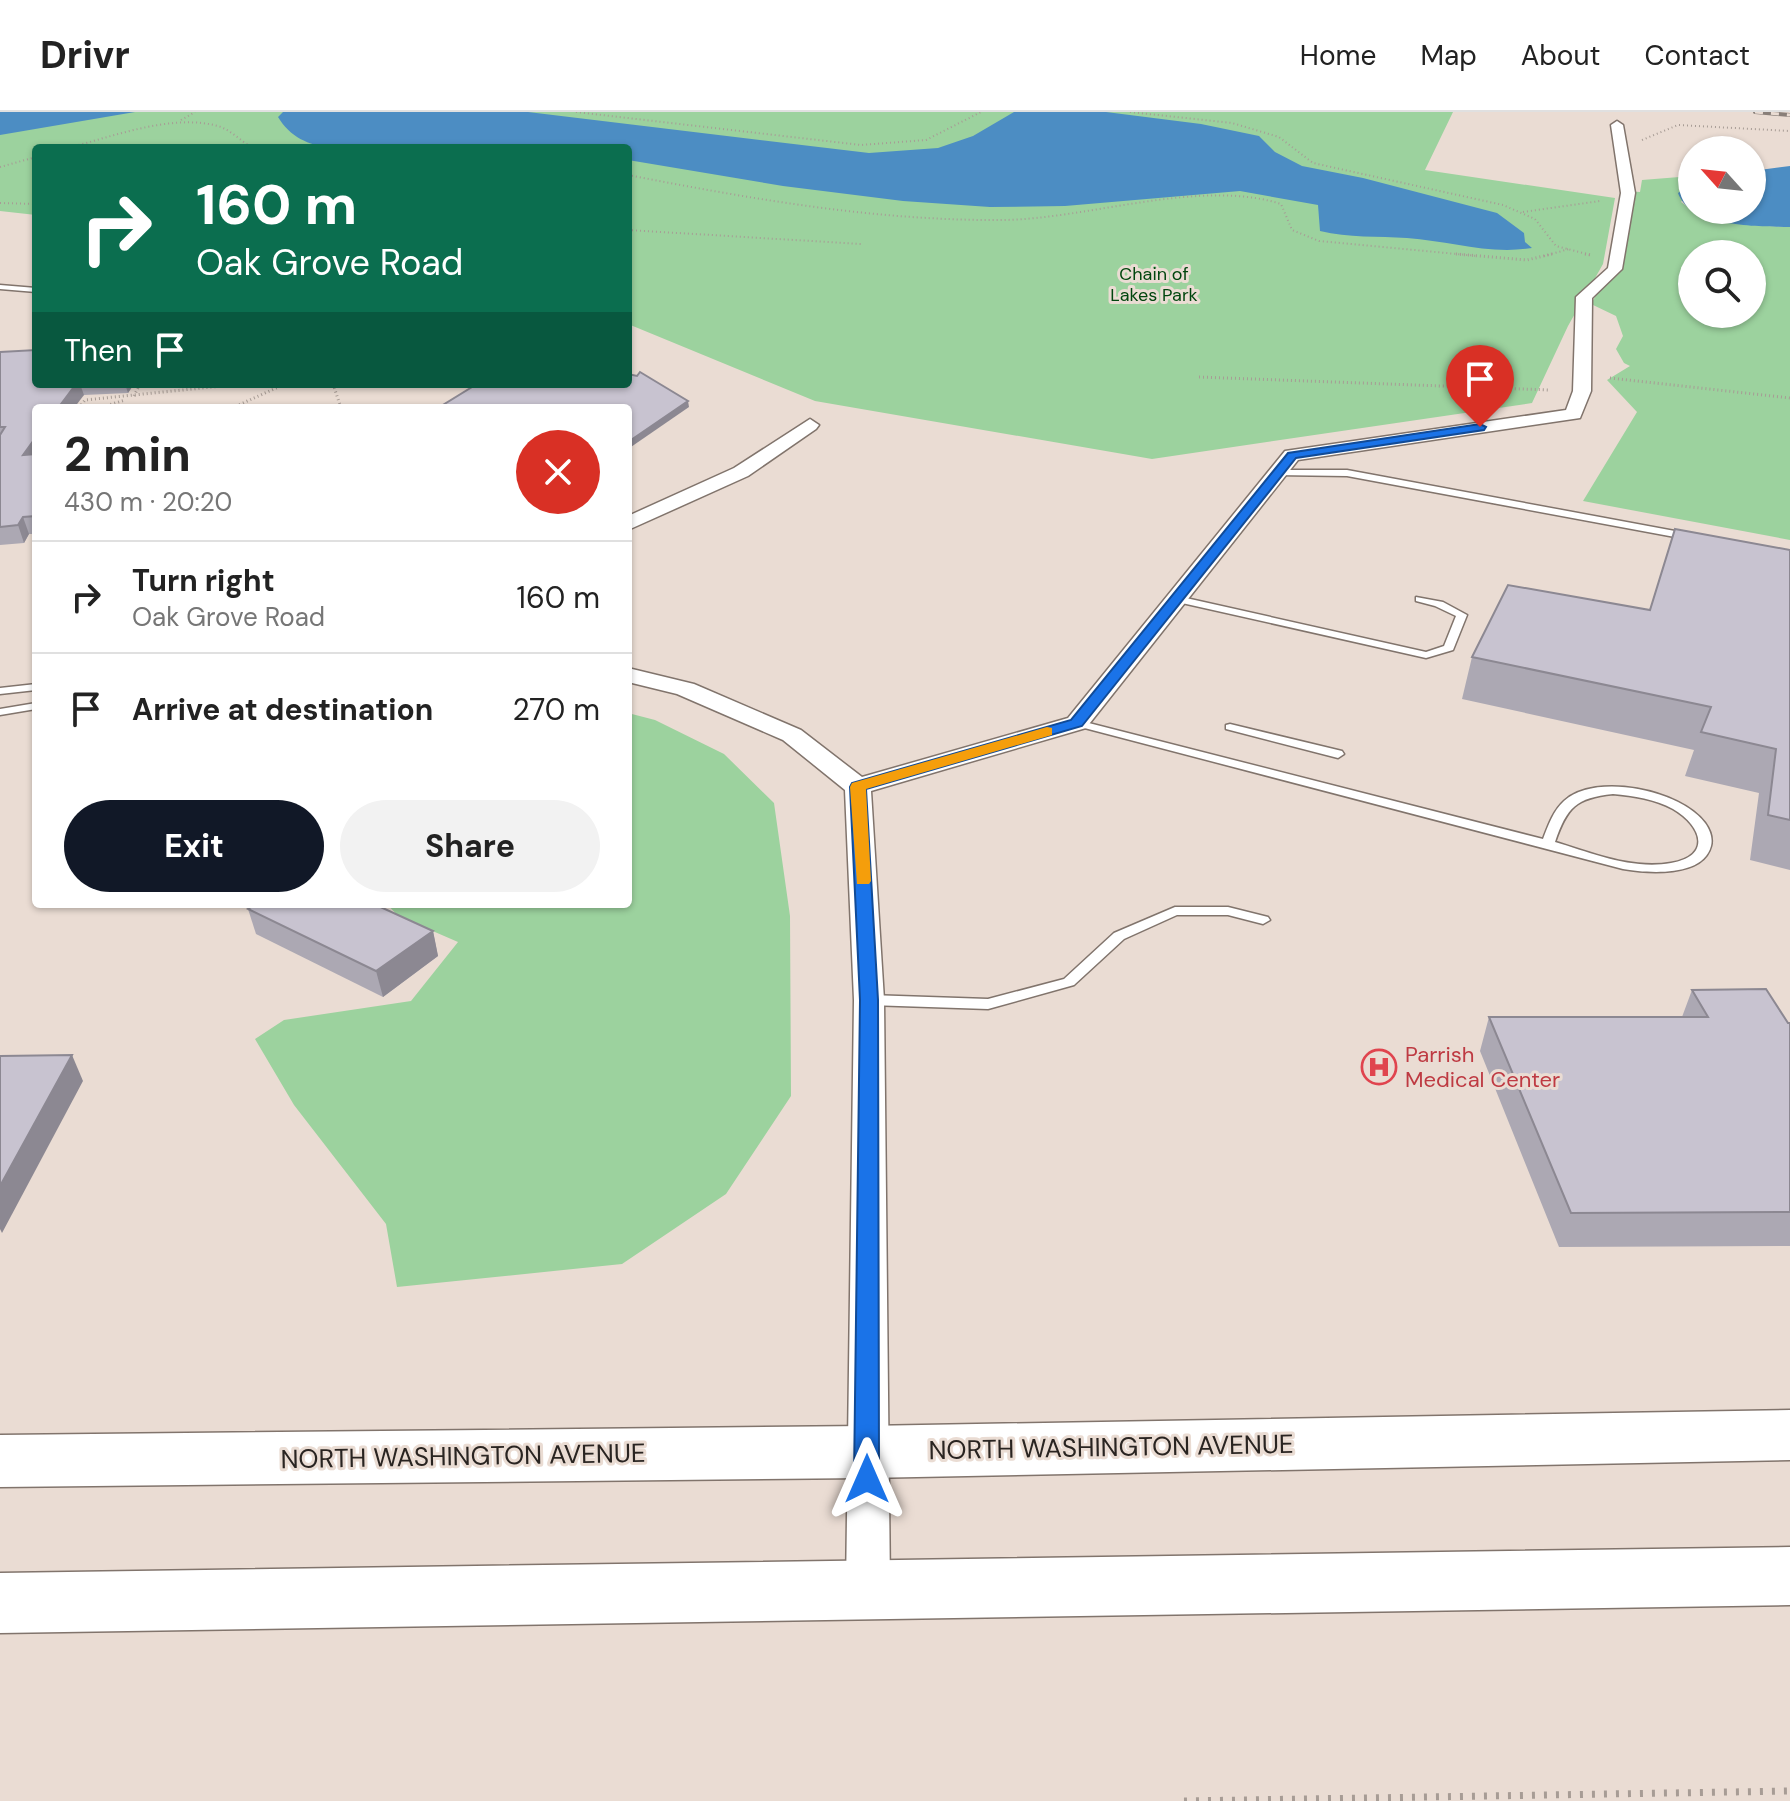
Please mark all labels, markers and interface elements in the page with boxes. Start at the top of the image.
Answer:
text: Drivr [40,30,130,80]
text: Home [1300,37,1376,74]
text: Map [1420,37,1477,74]
text: About [1521,37,1600,74]
text: Contact [1644,37,1750,74]
north arrow [1678,136,1766,224]
map controls [1678,136,1766,328]
text: 160 m [196,168,357,241]
icon: right [64,176,168,280]
text: Oak Grove Road [196,239,463,286]
button: search [1678,240,1766,328]
park label: Chain of Lakes Park [1110,262,1198,307]
icon: arrive [148,328,192,372]
text: Then [64,331,132,370]
pin [1446,345,1514,427]
icon: arrive [1458,357,1502,401]
text: 2 min [64,423,191,486]
button: close [516,430,600,514]
text: 430 m · 20:20 [64,485,232,519]
text: Turn right [132,561,275,600]
icon: right [64,575,108,619]
text: 160 m [517,578,600,617]
text: Oak Grove Road [132,600,325,634]
icon: arrive [64,687,108,731]
text: Arrive at destination [132,690,433,729]
text: 270 m [512,690,600,729]
button: Exit [64,800,324,892]
button: Share [340,800,600,892]
place label: Parrish Medical Center [1405,1040,1560,1094]
hospital icon: Parrish Medical Center [1360,1048,1398,1086]
street label: NORTH WASHINGTON AVENUE [928,1427,1294,1467]
street label: NORTH WASHINGTON AVENUE [280,1436,646,1476]
position arrow [825,1437,909,1521]

